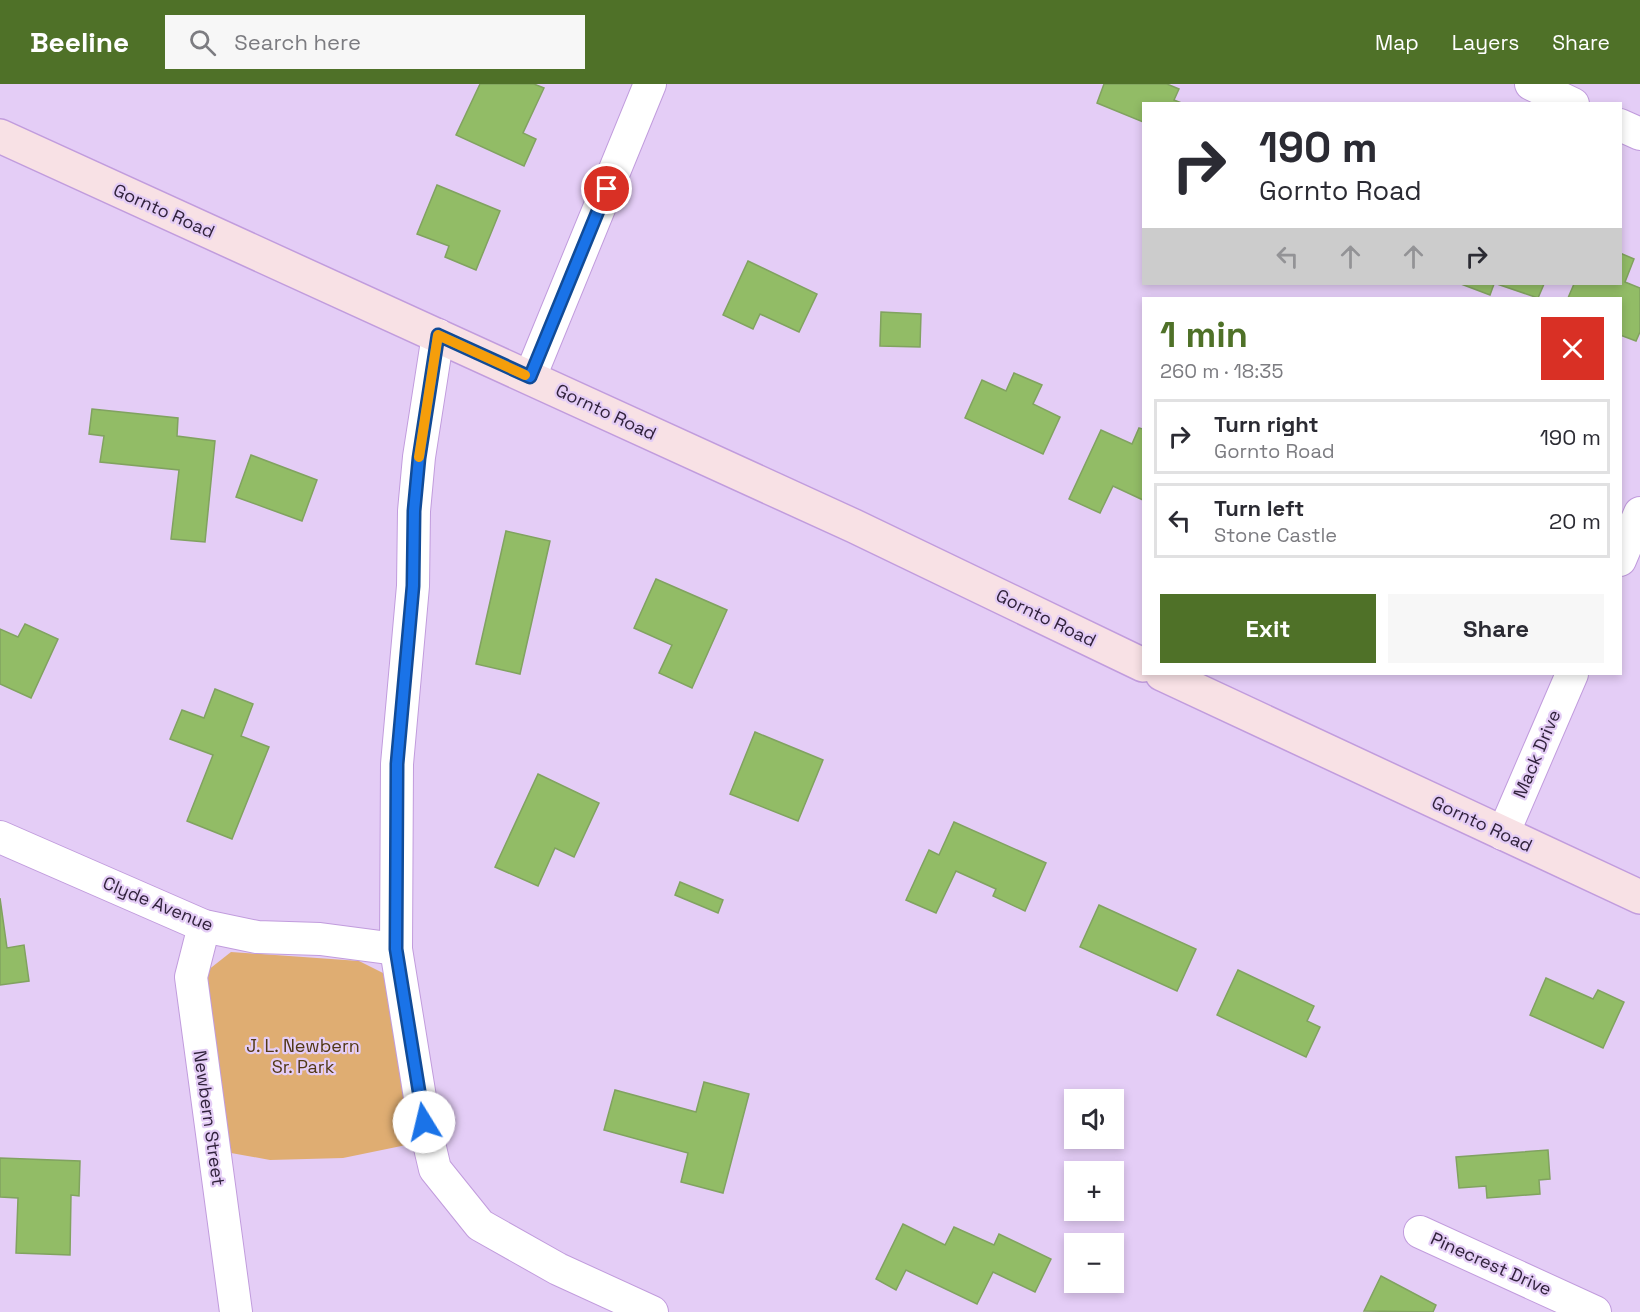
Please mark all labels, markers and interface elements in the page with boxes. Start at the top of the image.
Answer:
search box [165,15,585,69]
text: Beeline [30,24,129,60]
icon: search [186,26,219,59]
text: Search here [234,28,361,56]
text: Map [1375,29,1419,56]
text: Layers [1452,29,1519,56]
text: Share [1552,29,1610,56]
text: 190 m [1259,121,1378,174]
icon: right [1160,126,1238,204]
pin [581,163,632,214]
icon: arrive [590,172,623,205]
text: Gornto Road [1259,173,1422,208]
street label: Gornto Road [110,178,218,243]
icon: left [1271,240,1304,273]
icon: ahead [1334,240,1367,273]
icon: ahead [1397,240,1430,273]
icon: right [1460,240,1493,273]
text: 1 min [1160,312,1248,358]
button: close [1541,317,1604,380]
text: 260 m · 18:35 [1160,358,1283,384]
street label: Gornto Road [552,378,660,445]
text: Turn right [1214,410,1319,438]
icon: right [1163,420,1196,453]
text: 190 m [1540,423,1601,451]
text: Gornto Road [1214,438,1335,464]
text: Turn left [1214,494,1304,522]
icon: left [1163,504,1196,537]
text: 20 m [1549,507,1601,535]
text: Stone Castle [1214,522,1337,548]
street label: Gornto Road [992,583,1100,652]
button: Exit [1160,594,1376,663]
button: Share [1388,594,1604,663]
street label: Mack Drive [1508,706,1565,802]
street label: Gornto Road [1428,790,1536,857]
street label: Clyde Avenue [100,871,217,936]
park label: J. L. Newbern Sr. Park [246,1034,360,1078]
street label: Newbern Street [189,1049,230,1187]
map controls [1064,1089,1124,1293]
button: sound [1064,1089,1124,1149]
position arrow [392,1090,456,1154]
button: + [1064,1161,1124,1221]
street label: Pinecrest Drive [1427,1227,1555,1301]
button: − [1064,1233,1124,1293]

